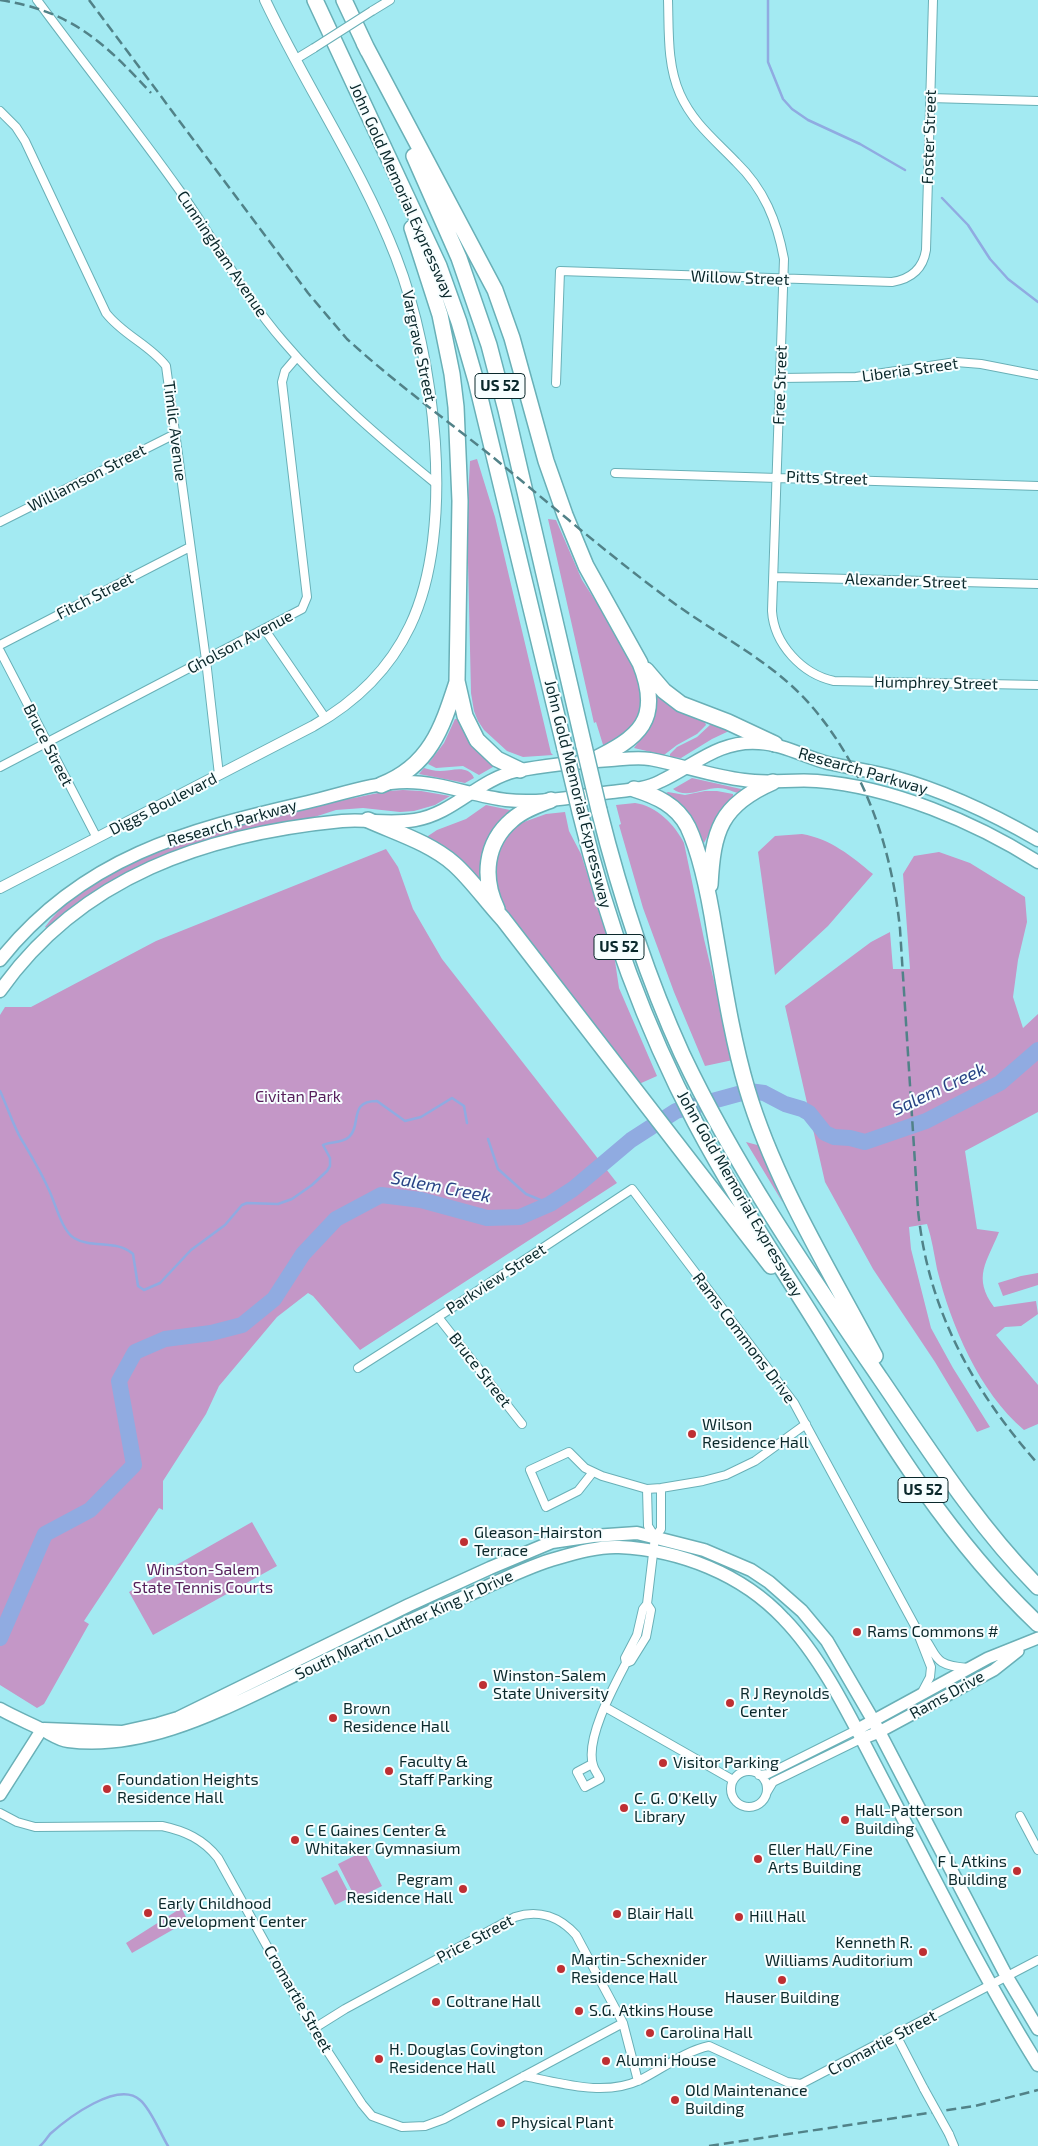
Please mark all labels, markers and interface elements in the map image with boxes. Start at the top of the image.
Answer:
street label: John Gold Memorial Expressway [346,80,458,302]
street label: Foster Street [918,89,940,185]
street label: Cunningham Avenue [173,187,271,321]
street label: Willow Street [690,267,790,289]
street label: Vargrave Street [398,288,440,404]
street label: Free Street [769,345,791,425]
street label: Liberia Street [861,354,959,386]
road number: US 52 [475,374,525,398]
street label: Timlic Avenue [159,380,191,482]
street label: Williamson Street [25,440,149,516]
street label: Pitts Street [786,467,868,489]
street label: Fitch Street [53,568,137,624]
street label: Alexander Street [845,569,967,593]
street label: Gholson Avenue [184,606,296,678]
street label: Humphrey Street [874,672,998,694]
street label: John Gold Memorial Expressway [540,678,616,910]
street label: Bruce Street [19,701,77,789]
street label: Research Parkway [796,743,930,799]
street label: Diggs Boulevard [106,769,220,839]
street label: Research Parkway [165,795,299,851]
road number: US 52 [594,934,644,960]
water label: Salem Creek [889,1058,989,1120]
park label: Civitan Park [255,1087,341,1107]
street label: John Gold Memorial Expressway [673,1088,807,1300]
water label: Salem Creek [389,1167,493,1207]
street label: Parkview Street [443,1240,549,1318]
street label: Rams Commons Drive [689,1269,799,1407]
street label: Bruce Street [445,1329,515,1411]
place label: Wilson Residence Hall [702,1415,808,1453]
marker: Wilson Residence Hall [686,1428,698,1440]
road number: US 52 [898,1478,948,1502]
place label: Gleason-Hairston Terrace [474,1523,602,1561]
marker: Gleason-Hairston Terrace [458,1536,470,1548]
park label: Winston-Salem State Tennis Courts [133,1560,273,1598]
street label: South Martin Luther King Jr Drive [292,1566,516,1684]
place label: Rams Commons # [867,1622,999,1642]
marker: Rams Commons # [851,1626,863,1638]
place label: Winston-Salem State University [493,1666,609,1704]
street label: Rams Drive [906,1667,988,1723]
marker: Winston-Salem State University [477,1679,489,1691]
place label: R J Reynolds Center [740,1684,830,1722]
marker: R J Reynolds Center [724,1697,736,1709]
place label: Brown Residence Hall [343,1699,449,1737]
marker: Brown Residence Hall [327,1712,339,1724]
place label: Faculty & Staff Parking [399,1752,493,1790]
place label: Visitor Parking [673,1753,779,1773]
marker: Visitor Parking [657,1757,669,1769]
marker: Faculty & Staff Parking [383,1765,395,1777]
place label: Foundation Heights Residence Hall [117,1770,259,1808]
marker: Foundation Heights Residence Hall [101,1783,113,1795]
place label: C. G. O'Kelly Library [634,1789,717,1827]
place label: Hall-Patterson Building [855,1801,963,1839]
marker: C. G. O'Kelly Library [618,1802,630,1814]
marker: Hall-Patterson Building [839,1814,851,1826]
place label: C E Gaines Center & Whitaker Gymnasium [305,1821,461,1859]
marker: C E Gaines Center & Whitaker Gymnasium [289,1834,301,1846]
place label: Eller Hall/Fine Arts Building [768,1840,873,1878]
place label: F L Atkins Building [938,1852,1007,1890]
marker: Eller Hall/Fine Arts Building [752,1853,764,1865]
marker: F L Atkins Building [1011,1865,1023,1877]
place label: Pegram Residence Hall [347,1870,453,1908]
marker: Pegram Residence Hall [457,1883,469,1895]
place label: Early Childhood Development Center [158,1894,307,1932]
place label: Blair Hall [627,1904,693,1924]
marker: Early Childhood Development Center [142,1907,154,1919]
place label: Hill Hall [749,1907,806,1927]
marker: Blair Hall [611,1908,623,1920]
street label: Price Street [433,1911,517,1967]
marker: Hill Hall [733,1911,745,1923]
place label: Kenneth R. Williams Auditorium [765,1933,913,1971]
street label: Cromartie Street [260,1942,336,2056]
marker: Kenneth R. Williams Auditorium [917,1946,929,1958]
place label: Martin-Schexnider Residence Hall [571,1950,707,1988]
marker: Martin-Schexnider Residence Hall [555,1963,567,1975]
marker: Hauser Building [776,1974,788,1986]
place label: Hauser Building [725,1988,839,2008]
place label: Coltrane Hall [446,1992,541,2012]
marker: Coltrane Hall [430,1996,442,2008]
place label: S.G. Atkins House [589,2001,713,2021]
marker: S.G. Atkins House [573,2005,585,2017]
street label: Cromartie Street [824,2006,940,2080]
place label: Carolina Hall [660,2023,753,2043]
marker: Carolina Hall [644,2027,656,2039]
place label: H. Douglas Covington Residence Hall [389,2040,543,2078]
place label: Alumni House [616,2051,716,2071]
marker: H. Douglas Covington Residence Hall [373,2053,385,2065]
marker: Alumni House [600,2055,612,2067]
place label: Old Maintenance Building [685,2081,808,2119]
marker: Old Maintenance Building [669,2094,681,2106]
place label: Physical Plant [511,2113,614,2133]
marker: Physical Plant [495,2117,507,2129]

